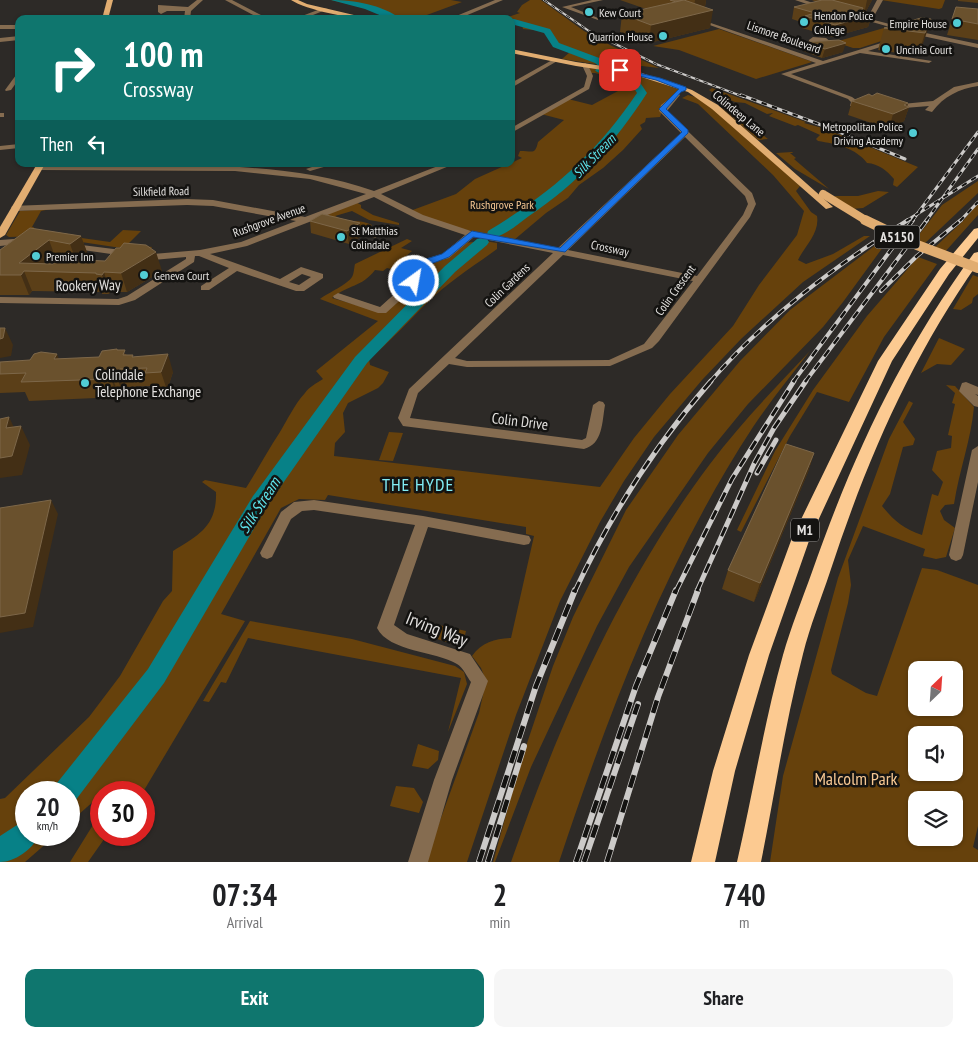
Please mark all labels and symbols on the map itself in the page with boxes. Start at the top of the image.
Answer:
place label: Kew Court [599,5,642,20]
marker: Kew Court [583,6,595,18]
place label: Hendon Police College [814,8,874,37]
marker: Hendon Police College [798,16,810,28]
place label: Empire House [890,16,947,31]
street label: Lismore Boulevard [745,17,823,57]
marker: Empire House [951,17,963,29]
place label: Quarrion House [588,29,653,44]
marker: Quarrion House [657,30,669,42]
place label: Uncinia Court [896,42,953,57]
marker: Uncinia Court [880,43,892,55]
pin [599,49,641,91]
street label: Colindeep Lane [710,87,768,139]
place label: Metropolitan Police Driving Academy [822,119,903,148]
marker: Metropolitan Police Driving Academy [907,127,919,139]
water label: Silk Stream [569,129,620,182]
street label: Silkfield Road [133,183,189,199]
park label: Rushgrove Park [470,197,534,212]
street label: Rushgrove Avenue [231,200,307,240]
place label: St Matthias Colindale [351,223,398,252]
road number: A5150 [874,226,920,248]
marker: St Matthias Colindale [335,231,347,243]
street label: Crossway [590,237,631,259]
place label: Premier Inn [46,249,94,264]
marker: Premier Inn [30,250,42,262]
position arrow [387,254,439,306]
street label: Colin Gardens [481,260,533,310]
street label: Colin Crescent [652,261,699,318]
place label: Geneva Court [154,268,210,283]
marker: Geneva Court [138,269,150,281]
street label: Rookery Way [55,275,121,295]
place label: Colindale Telephone Exchange [95,365,201,401]
marker: Colindale Telephone Exchange [79,377,91,389]
street label: Colin Drive [491,408,549,434]
water label: Silk Stream [234,472,285,537]
district label: THE HYDE [382,473,454,496]
road number: M1 [791,518,819,542]
street label: Irving Way [403,606,471,652]
north arrow [908,661,962,716]
park label: Malcolm Park [814,767,898,790]
speed limit sign: 30 [90,781,155,846]

